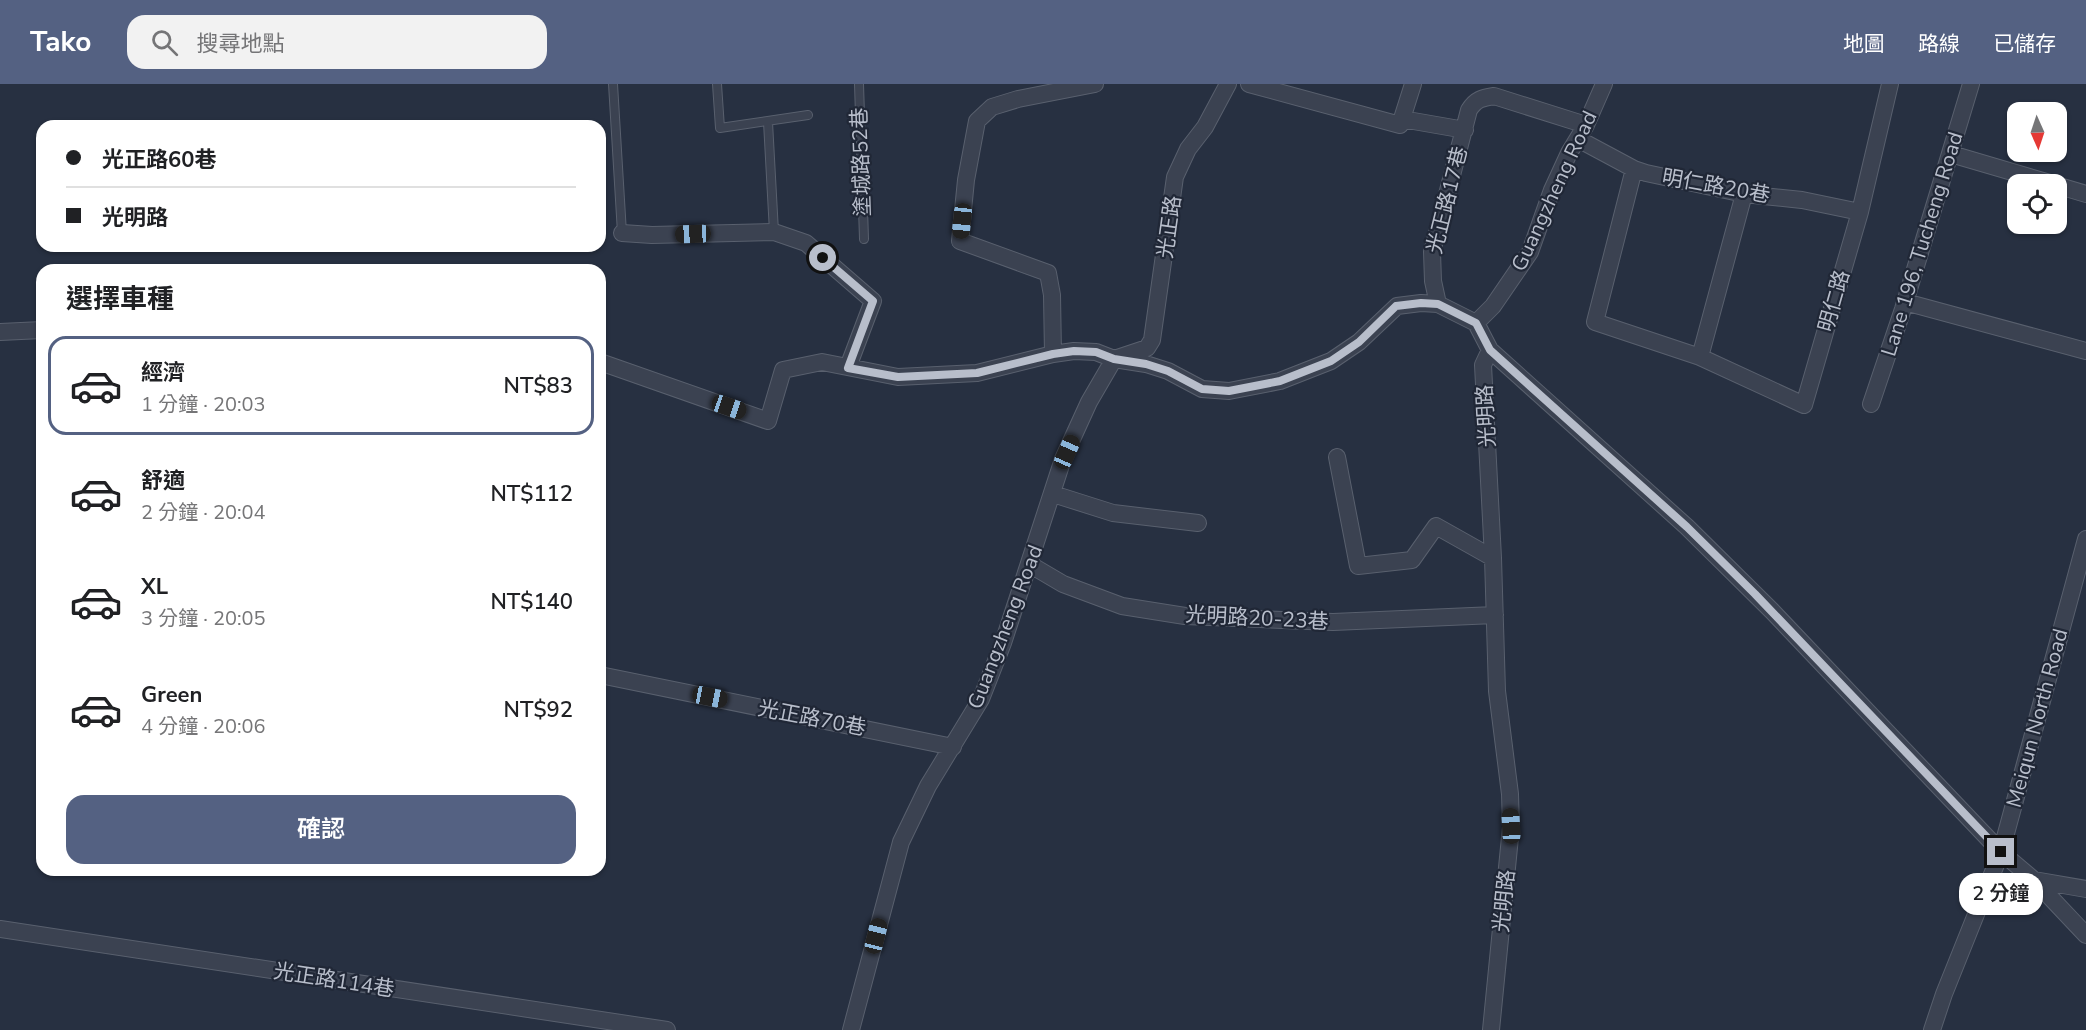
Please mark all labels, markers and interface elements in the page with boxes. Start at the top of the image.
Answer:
search box [127,15,547,69]
text: Tako [30,23,91,61]
icon: search [148,26,181,59]
text: 搜尋地點 [196,29,284,59]
text: 地圖 [1843,30,1885,58]
text: 路線 [1918,30,1960,58]
text: 已儲存 [1993,30,2056,58]
north arrow [2007,102,2067,162]
map controls [2007,102,2067,234]
street label: Guangzheng Road [1505,106,1603,276]
street label: 塗城路52巷 [845,107,877,217]
street label: Lane 196, Tucheng Road [1875,128,1969,360]
street label: 光正路17巷 [1420,144,1474,256]
text: 光正路60巷 [102,145,216,175]
street label: 明仁路20巷 [1660,163,1772,209]
button: locate [2007,174,2067,234]
street label: 光正路 [1151,194,1187,260]
car [951,202,973,240]
text: 光明路 [102,203,168,233]
car [675,224,711,244]
route start [809,244,836,271]
street label: 明仁路 [1812,267,1856,335]
text: 選擇車種 [66,281,174,318]
text: 經濟 [141,358,185,388]
icon: car [69,359,123,413]
text: NT$83 [504,371,573,401]
street label: 光明路 [1470,384,1502,448]
text: 1 分鐘 · 20:03 [141,391,266,418]
car [709,393,749,421]
car [1051,432,1083,472]
text: 舒適 [141,466,185,496]
icon: car [69,467,123,521]
text: NT$112 [490,479,573,509]
text: 2 分鐘 · 20:04 [141,499,266,526]
street label: Guangzheng Road [961,541,1049,713]
text: XL [141,572,168,602]
icon: car [69,575,123,629]
text: NT$140 [490,587,573,617]
street label: 光明路20-23巷 [1185,600,1329,636]
text: 3 分鐘 · 20:05 [141,605,266,632]
street label: Meiqun North Road [2000,625,2074,811]
text: Green [141,680,202,710]
icon: car [69,683,123,737]
car [691,685,729,709]
street label: 光正路70巷 [756,694,868,742]
text: NT$92 [504,695,573,725]
text: 4 分鐘 · 20:06 [141,713,266,740]
button: 確認 [66,795,576,864]
car [1501,808,1521,844]
route end [1987,838,2014,865]
street label: 光明路 [1487,868,1521,934]
callout: 2 分鐘 [1959,873,2043,915]
text: 2 分鐘 [1972,880,2030,907]
car [863,916,889,956]
street label: 光正路114巷 [272,957,396,1003]

